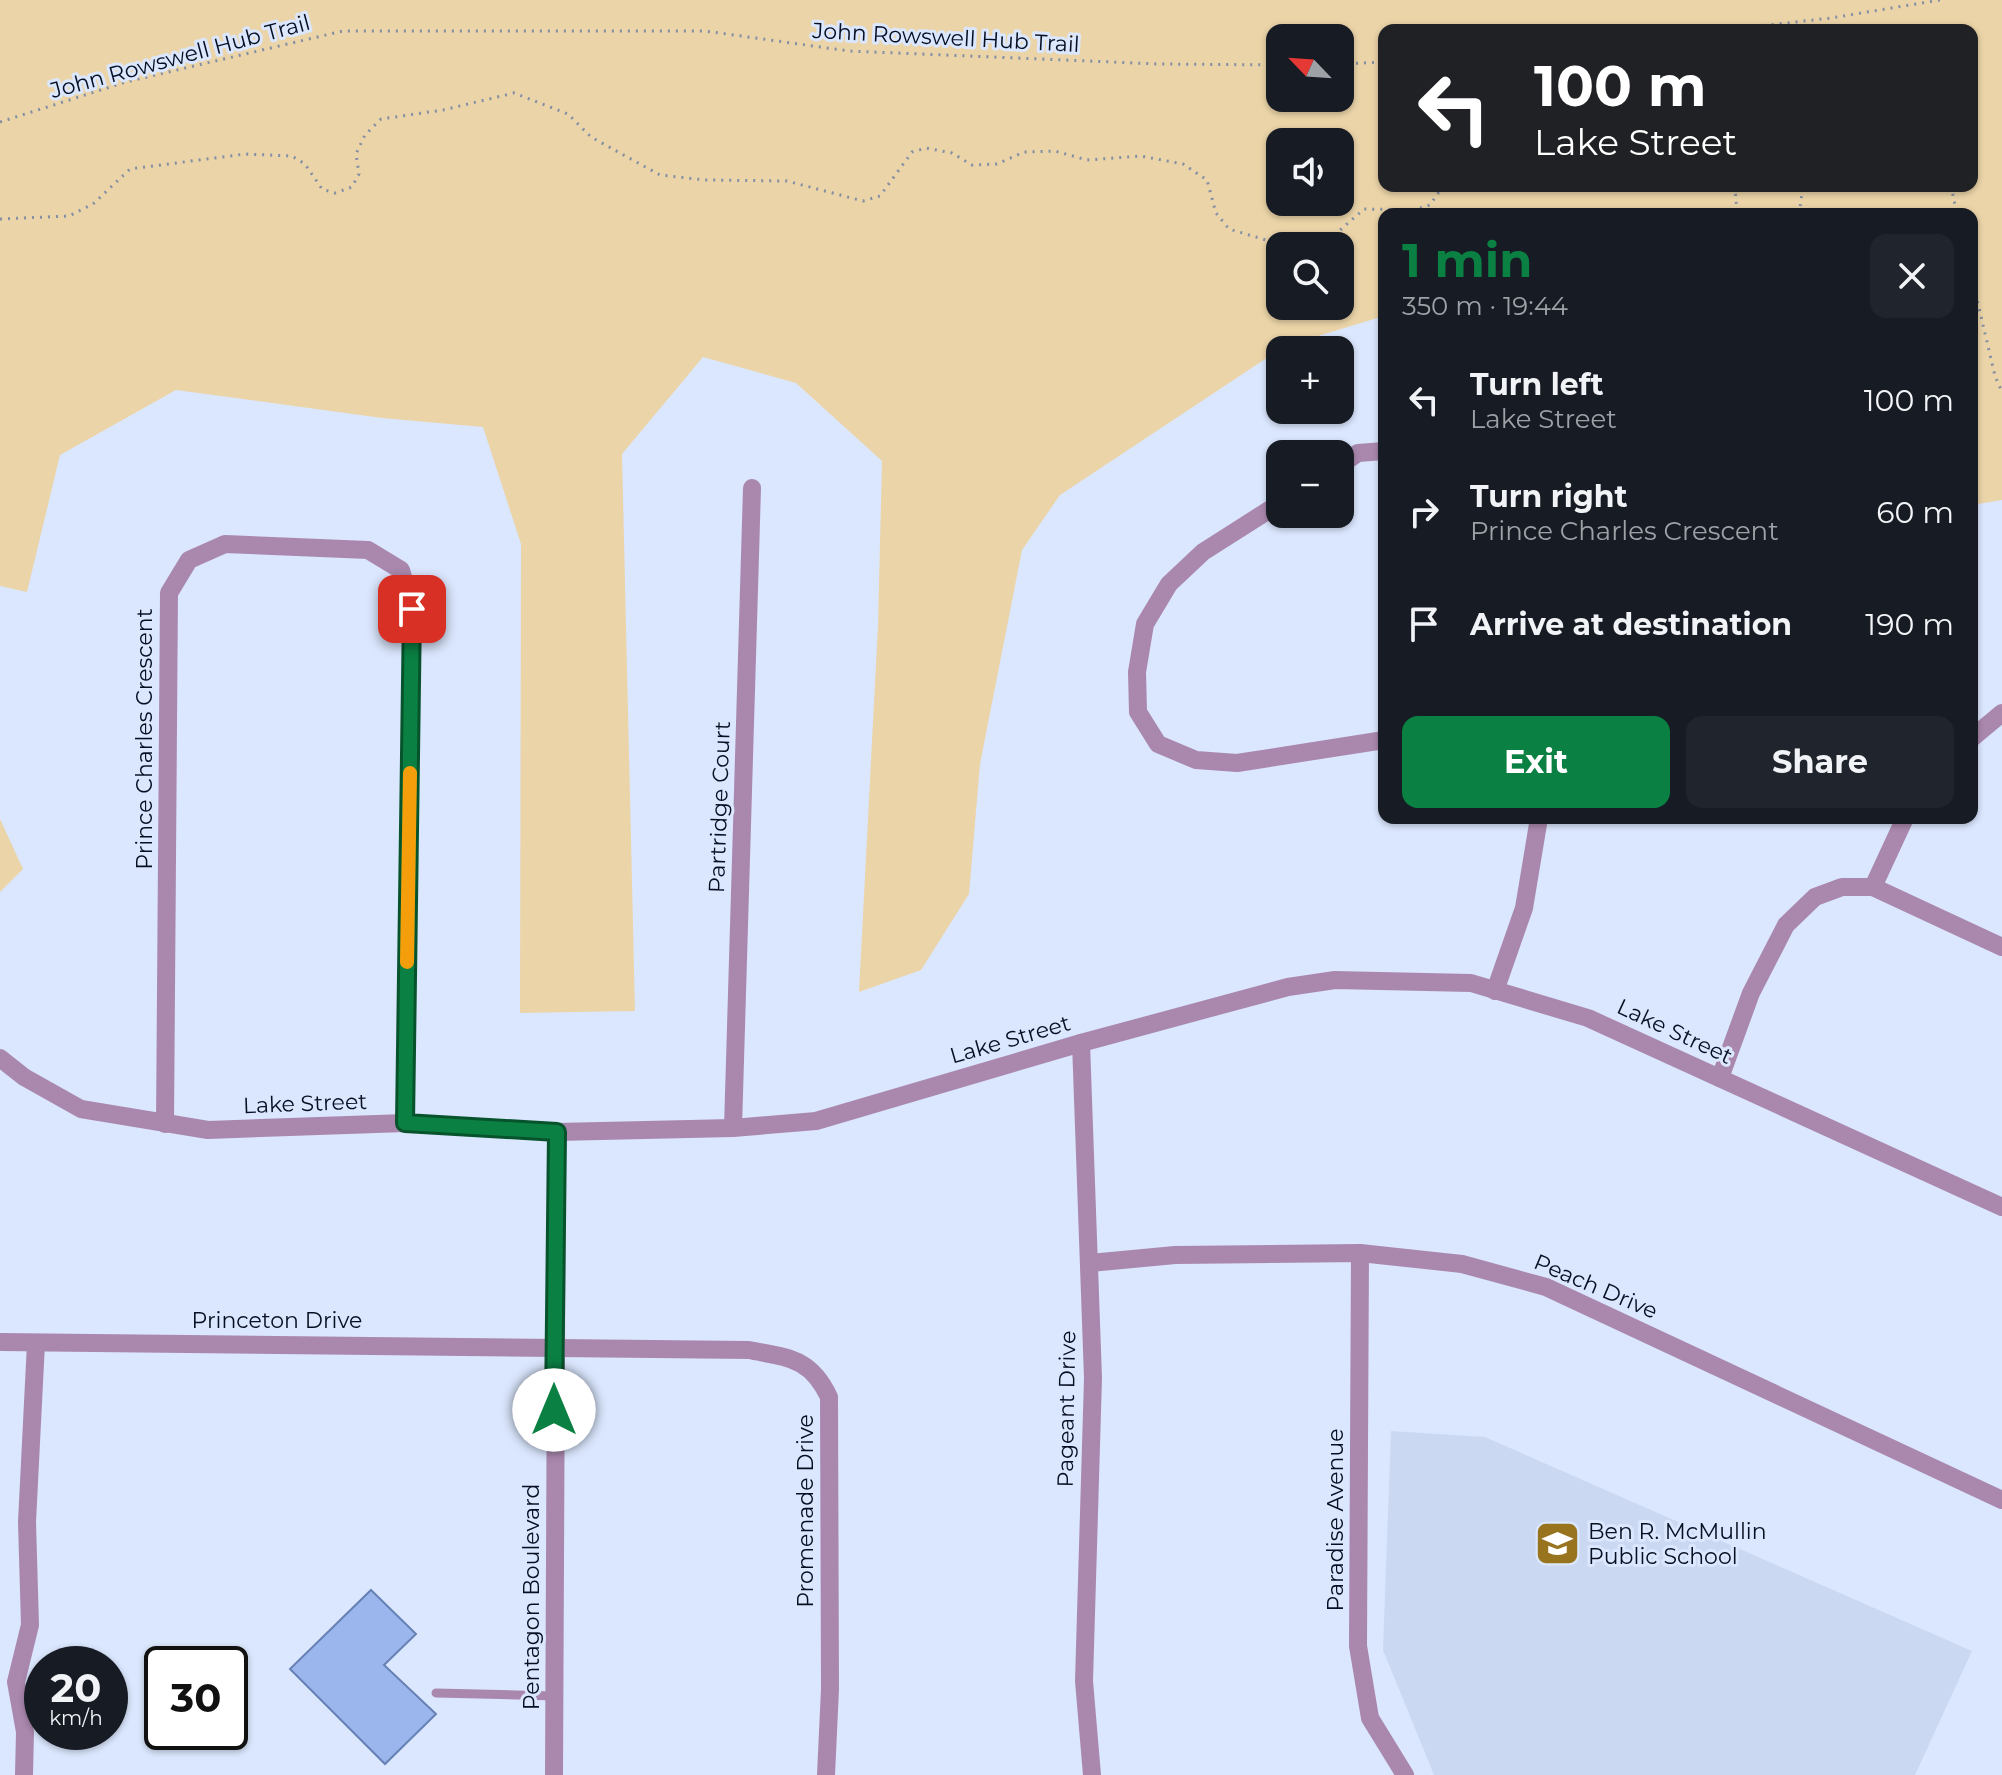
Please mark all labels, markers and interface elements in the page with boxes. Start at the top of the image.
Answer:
street label: John Rowswell Hub Trail [46,9,313,104]
street label: John Rowswell Hub Trail [811,17,1080,58]
north arrow [1266,24,1354,112]
map controls [1266,24,1354,528]
text: 100 m [1534,52,1707,120]
icon: left [1402,56,1506,160]
text: Lake Street [1534,120,1737,164]
button: sound [1266,128,1354,216]
text: 1 min [1402,231,1532,289]
button: search [1266,232,1354,320]
button: close [1870,234,1954,318]
text: 350 m · 19:44 [1402,290,1568,322]
button: + [1266,336,1354,424]
text: Turn left [1470,366,1603,403]
icon: left [1402,378,1446,422]
text: 100 m [1864,382,1954,419]
text: Lake Street [1470,403,1617,435]
button: − [1266,440,1354,528]
text: Turn right [1470,478,1627,515]
icon: right [1402,490,1446,534]
text: 60 m [1876,494,1954,531]
text: Prince Charles Crescent [1470,515,1779,547]
pin [378,575,446,643]
icon: arrive [390,587,434,631]
icon: arrive [1402,602,1446,646]
text: Arrive at destination [1470,606,1792,643]
text: 190 m [1865,606,1954,643]
street label: Prince Charles Crescent [131,608,158,870]
button: Exit [1402,716,1670,808]
button: Share [1686,716,1954,808]
street label: Partridge Court [703,721,736,893]
street label: Lake Street [1613,993,1737,1070]
street label: Lake Street [947,1009,1074,1070]
street label: Lake Street [242,1088,368,1119]
street label: Peach Drive [1530,1248,1662,1325]
street label: Princeton Drive [192,1307,362,1334]
street label: Pageant Drive [1052,1330,1081,1488]
position arrow [512,1368,596,1452]
street label: Promenade Drive [792,1414,819,1608]
street label: Paradise Avenue [1322,1428,1349,1612]
street label: Pentagon Boulevard [518,1484,545,1710]
place label: Ben R. McMullin Public School [1588,1518,1767,1570]
school or university icon: Ben R. McMullin Public School [1533,1520,1581,1568]
speed limit sign: 30 [144,1646,248,1750]
text: 20 [51,1663,101,1712]
text: km/h [49,1706,103,1730]

